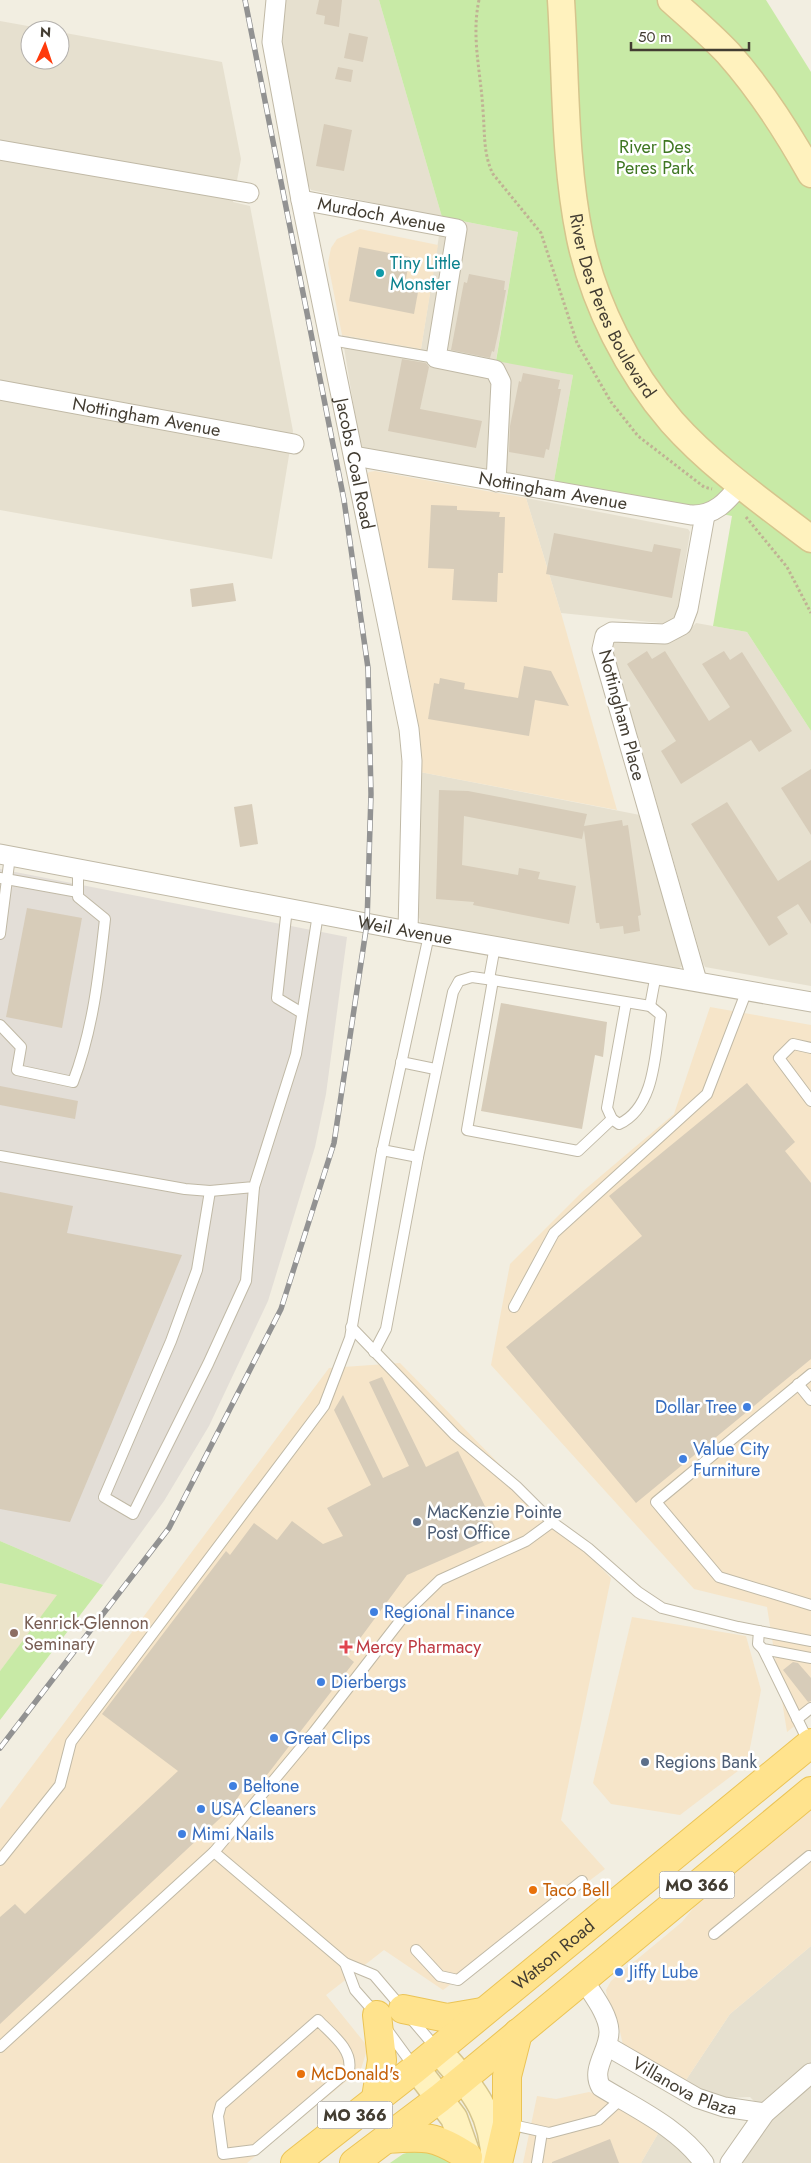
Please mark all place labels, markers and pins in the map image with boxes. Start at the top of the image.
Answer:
place label: Tiny Little Monster [390,250,461,297]
marker: Tiny Little Monster [374,267,386,279]
place label: Dollar Tree [655,1394,737,1420]
marker: Dollar Tree [741,1401,753,1413]
place label: Value City Furniture [693,1436,769,1483]
marker: Value City Furniture [677,1453,689,1465]
place label: MacKenzie Pointe Post Office [427,1499,562,1546]
marker: MacKenzie Pointe Post Office [411,1516,423,1528]
place label: Regional Finance [384,1599,515,1625]
marker: Regional Finance [368,1606,380,1618]
place label: Kenrick-Glennon Seminary [24,1610,149,1657]
marker: Kenrick-Glennon Seminary [8,1627,20,1639]
place label: Mercy Pharmacy [356,1634,481,1660]
marker: Mercy Pharmacy [340,1641,352,1653]
place label: Dierbergs [331,1669,406,1695]
marker: Dierbergs [315,1676,327,1688]
place label: Great Clips [284,1725,370,1751]
marker: Great Clips [268,1732,280,1744]
place label: Regions Bank [655,1749,757,1775]
marker: Regions Bank [639,1756,651,1768]
place label: Beltone [243,1773,299,1799]
marker: Beltone [227,1780,239,1792]
place label: USA Cleaners [211,1796,316,1822]
marker: USA Cleaners [195,1803,207,1815]
place label: Mimi Nails [192,1821,274,1847]
marker: Mimi Nails [176,1828,188,1840]
place label: Taco Bell [543,1877,610,1903]
marker: Taco Bell [527,1884,539,1896]
place label: Jiffy Lube [627,1959,698,1985]
marker: Jiffy Lube [613,1966,625,1978]
place label: McDonald's [311,2061,399,2087]
marker: McDonald's [295,2068,307,2080]

